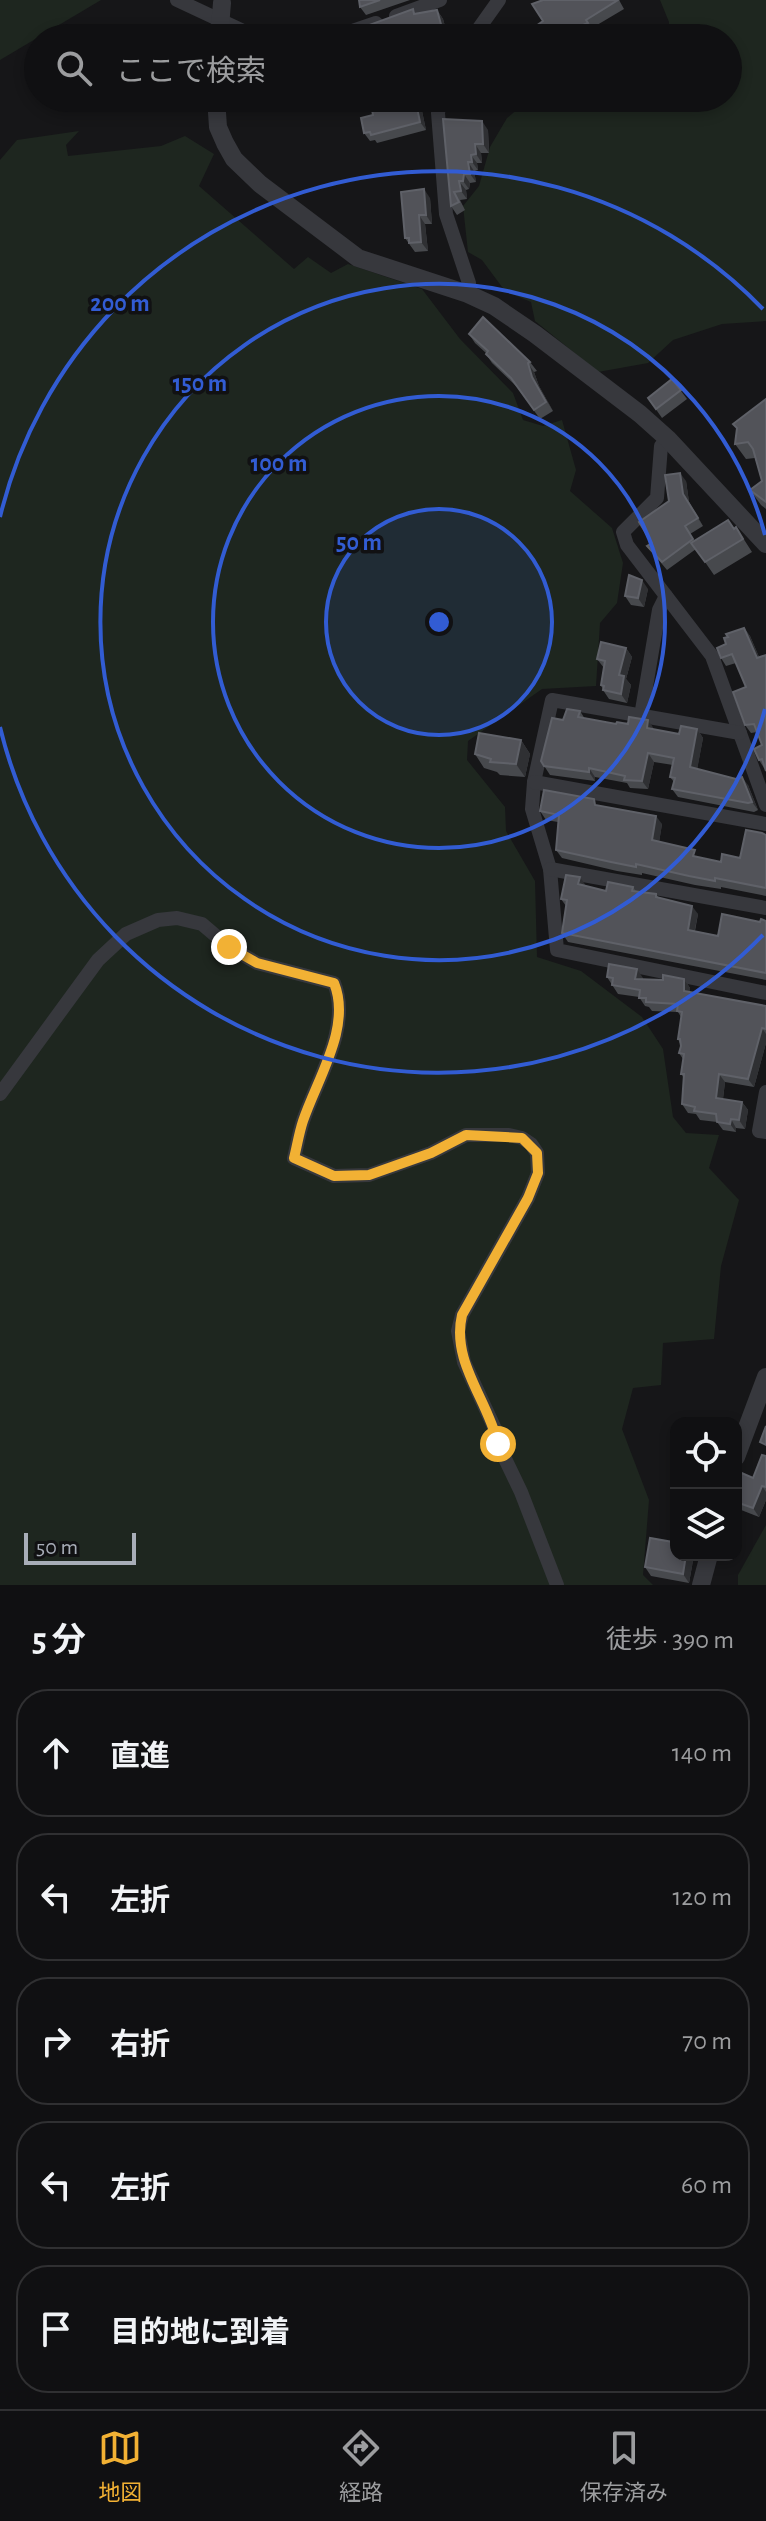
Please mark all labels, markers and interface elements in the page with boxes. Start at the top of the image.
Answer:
search box [24,24,742,112]
icon: search [52,46,96,90]
text: ここで検索 [116,57,266,87]
text: 200 m [90,292,150,316]
text: 150 m [173,372,227,396]
text: 100 m [251,452,307,476]
text: 50 m [336,531,382,555]
centre of rings [425,608,453,636]
route end [211,929,247,965]
map controls [670,1417,742,1561]
button: locate [670,1417,742,1489]
route start [480,1426,516,1462]
button: layers [670,1489,742,1561]
scale bar [24,1529,136,1565]
text: 50 m [36,1536,78,1558]
text: 5 分 [32,1624,86,1658]
text: 徒歩 · 390 m [606,1627,734,1653]
icon: ahead [34,1731,78,1775]
text: 140 m [672,1740,732,1766]
text: 直進 [110,1742,170,1772]
icon: left [34,1875,78,1919]
text: 120 m [672,1884,732,1910]
text: 左折 [110,1886,170,1916]
icon: right [34,2019,78,2063]
text: 70 m [682,2028,732,2054]
text: 右折 [110,2030,170,2060]
icon: left [34,2163,78,2207]
text: 60 m [681,2172,732,2198]
text: 左折 [110,2174,170,2204]
icon: arrive [34,2307,78,2351]
text: 目的地に到着 [110,2318,290,2348]
tab: 地図 [98,2426,142,2506]
tab: 経路 [339,2426,383,2506]
tab: 保存済み [580,2426,668,2506]

